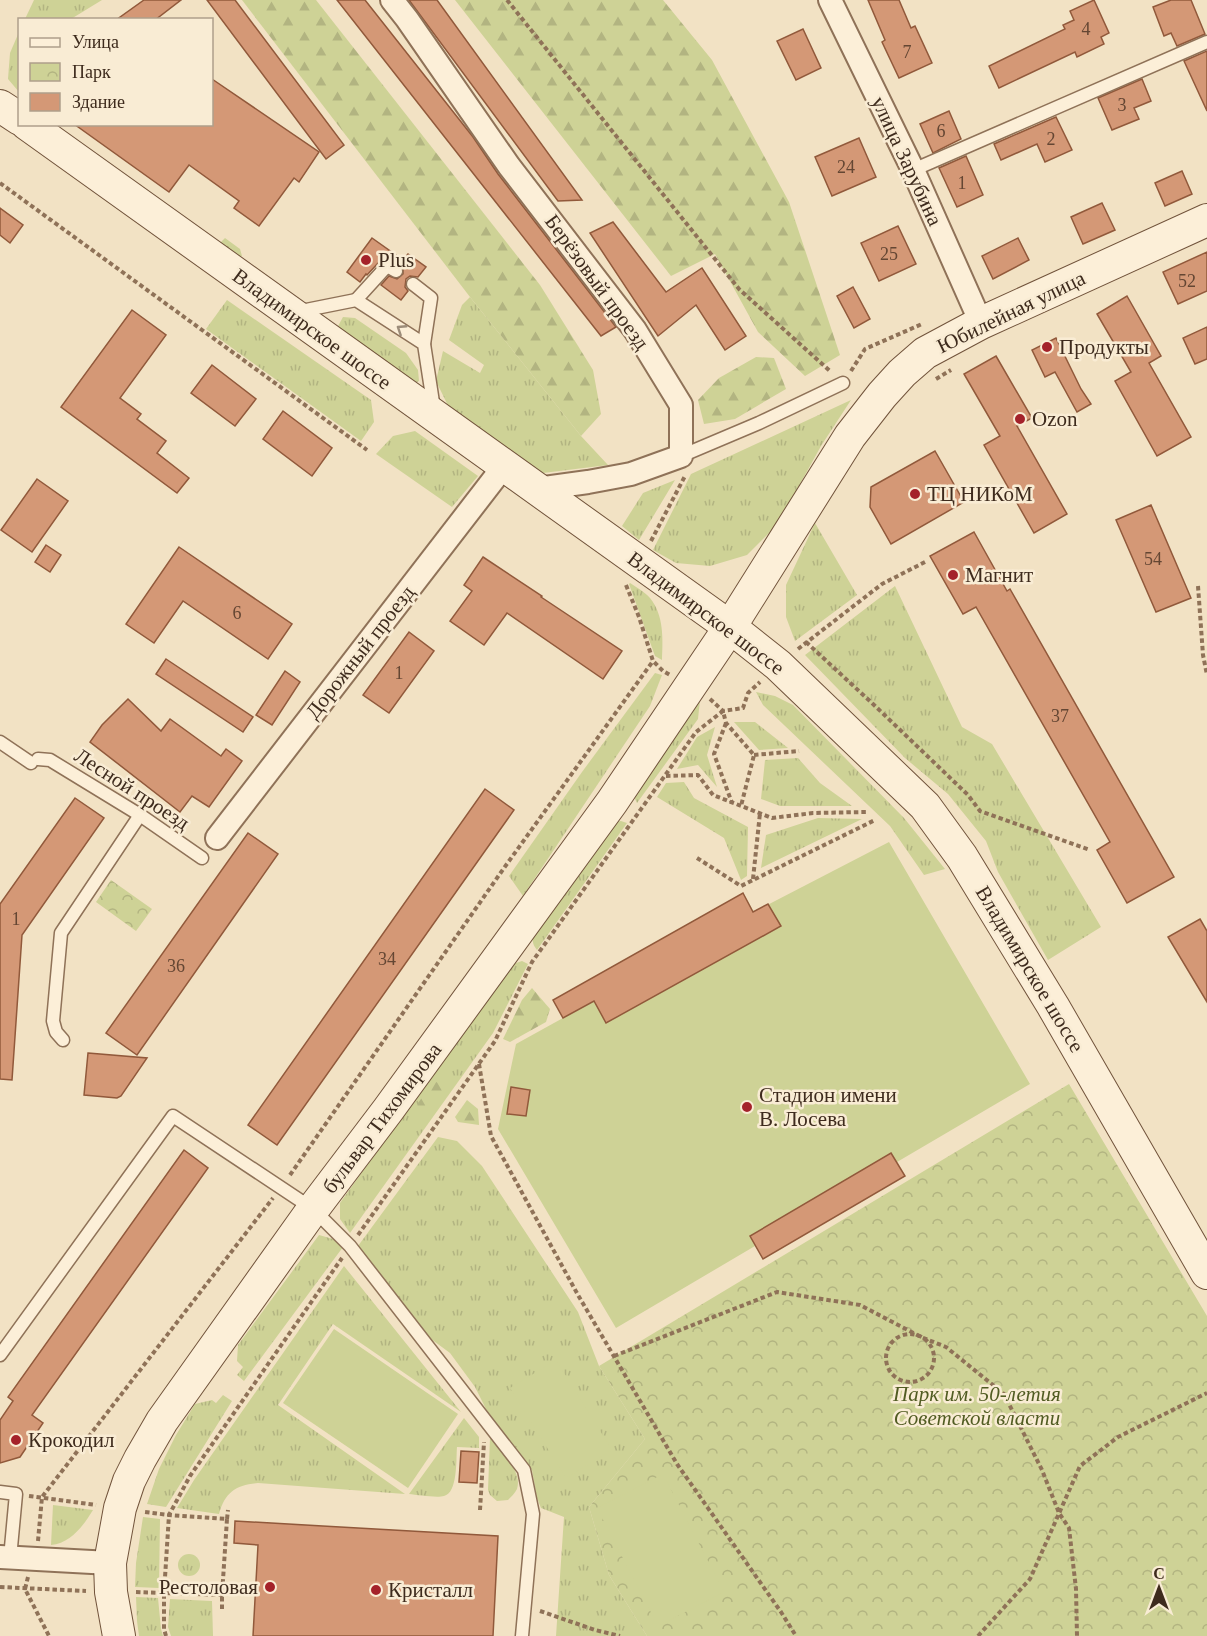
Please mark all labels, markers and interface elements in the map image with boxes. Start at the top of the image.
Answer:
legend [18,18,213,126]
house number: 4 [1082,19,1091,39]
text: Улица [72,32,119,52]
house number: 7 [903,42,912,62]
text: Парк [72,62,111,82]
text: Здание [72,92,125,112]
street label: улица Зарубина [867,93,948,230]
house number: 3 [1118,95,1127,115]
house number: 6 [937,121,946,141]
house number: 2 [1047,129,1056,149]
house number: 24 [837,157,855,177]
house number: 1 [958,173,967,193]
street label: Берёзовый проезд [540,210,654,354]
house number: 25 [880,244,898,264]
place label: Plus [378,248,414,272]
marker: Plus [359,253,373,267]
street label: Владимирское шоссе [228,263,396,395]
street label: Юбилейная улица [933,265,1090,358]
house number: 52 [1178,271,1196,291]
one-way arrow [397,325,408,336]
place label: Продукты [1059,335,1149,359]
marker: Продукты [1040,340,1054,354]
place label: Ozon [1032,407,1078,431]
marker: Ozon [1013,412,1027,426]
place label: ТЦ НИКоМ [927,482,1033,506]
marker: ТЦ НИКоМ [908,487,922,501]
street label: Владимирское шоссе [623,546,789,680]
house number: 54 [1144,549,1162,569]
place label: Магнит [965,563,1033,587]
marker: Магнит [946,568,960,582]
street label: Дорожный проезд [301,580,420,723]
house number: 6 [233,603,242,623]
house number: 1 [395,663,404,683]
house number: 37 [1051,706,1069,726]
street label: Лесной проезд [70,743,194,835]
street label: Владимирское шоссе [971,881,1089,1057]
house number: 1 [12,909,21,929]
house number: 34 [378,949,396,969]
house number: 36 [167,956,185,976]
street label: бульвар Тихомирова [318,1038,447,1198]
place label: Стадион имени В. Лосева [759,1083,897,1131]
marker: Стадион имени В. Лосева [740,1100,754,1114]
park label: Парк им. 50-летия Советской власти [892,1382,1061,1430]
place label: Крокодил [28,1428,114,1452]
marker: Крокодил [9,1433,23,1447]
north arrow [1129,1558,1189,1618]
text: С [1153,1565,1165,1582]
place label: Рестоловая [159,1575,258,1599]
place label: Кристалл [388,1578,473,1602]
marker: Рестоловая [263,1580,277,1594]
marker: Кристалл [369,1583,383,1597]

